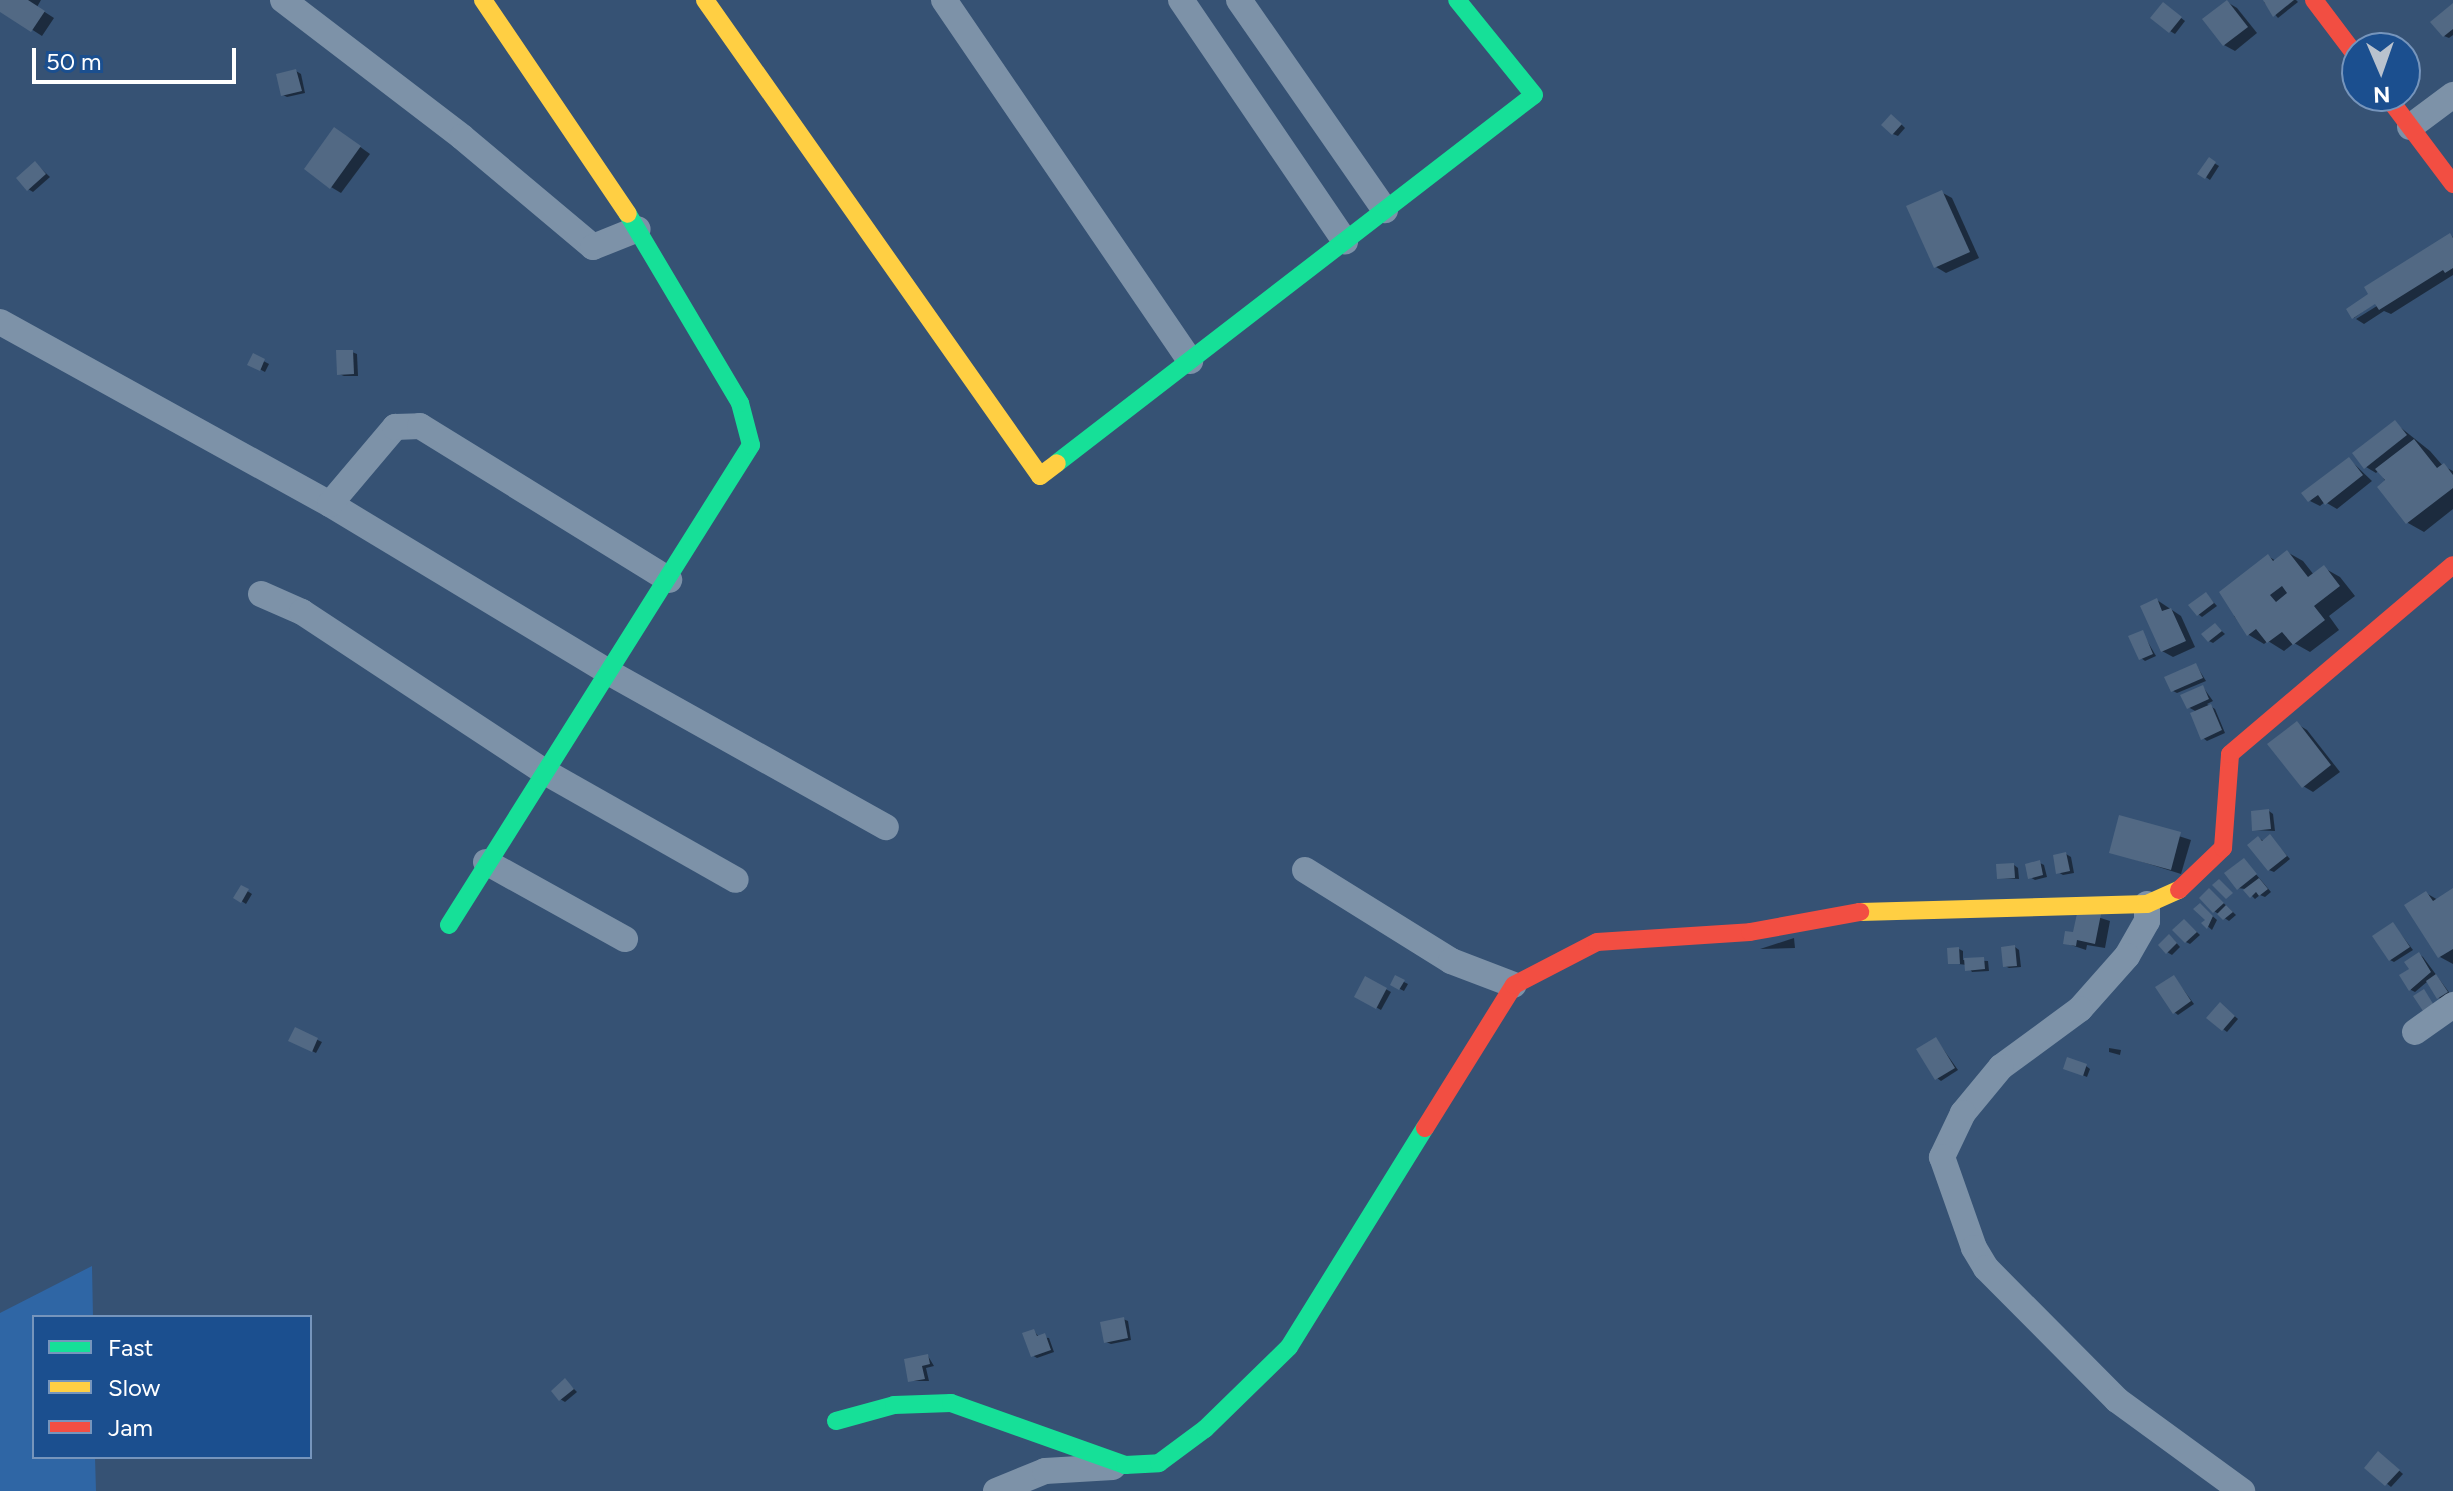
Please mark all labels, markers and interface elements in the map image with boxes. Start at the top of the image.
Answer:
scale bar [36,32,240,82]
north arrow [2341,32,2421,112]
text: 50 m [46,47,102,76]
text: N [2373,81,2391,108]
legend [32,1315,312,1459]
text: Fast [108,1333,153,1362]
text: Slow [108,1373,160,1402]
text: Jam [108,1413,153,1442]

